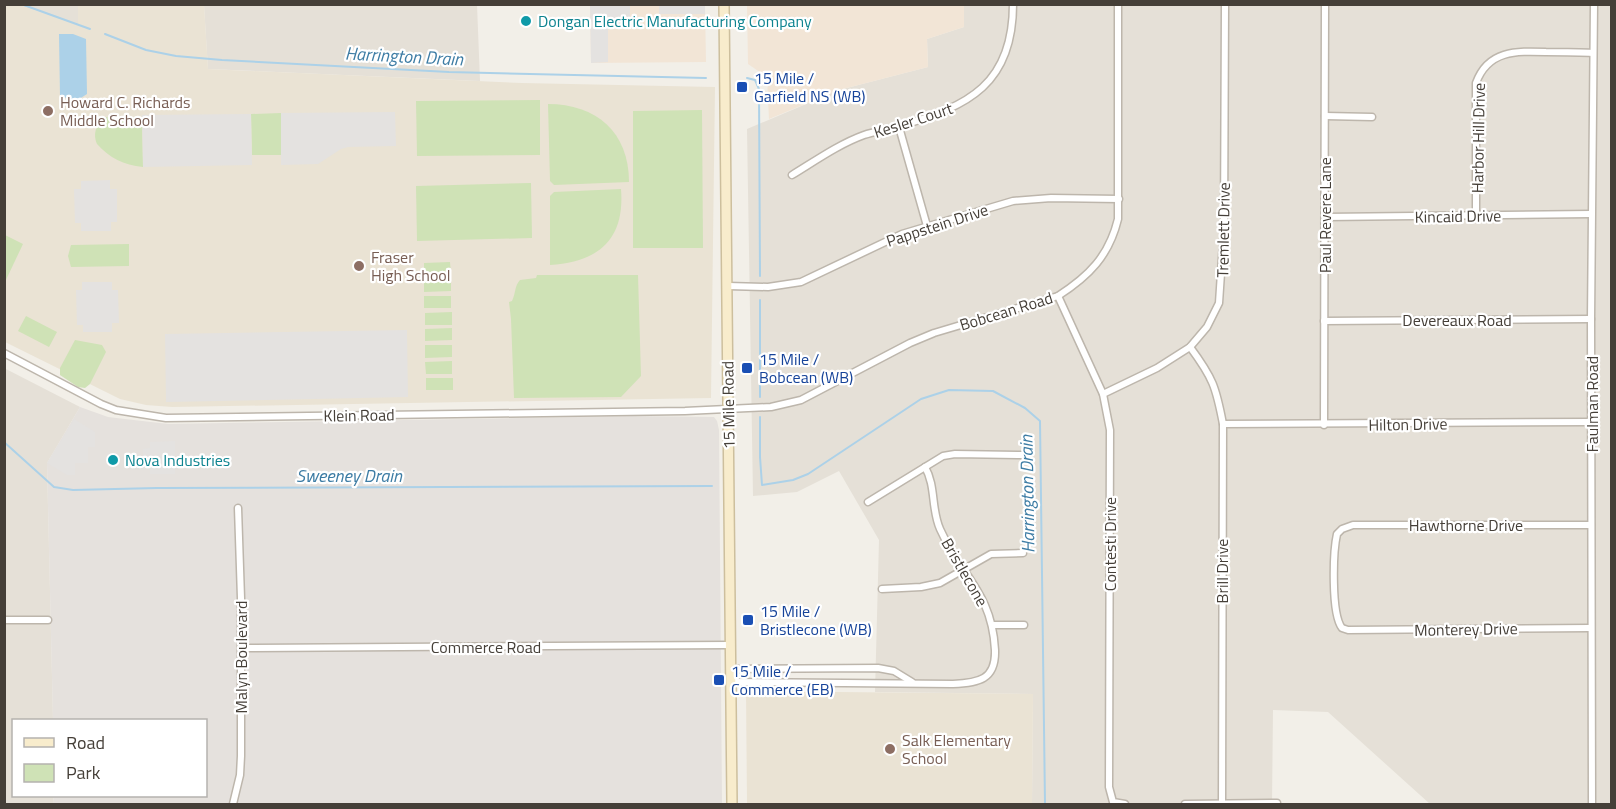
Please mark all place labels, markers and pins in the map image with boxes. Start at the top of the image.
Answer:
place label: Dongan Electric Manufacturing Company [538,9,812,33]
marker: Dongan Electric Manufacturing Company [519,14,533,28]
place label: 15 Mile / Garfield NS (WB) [754,66,865,108]
marker: 15 Mile / Garfield NS (WB) [735,80,749,94]
place label: Howard C. Richards Middle School [60,90,190,132]
marker: Howard C. Richards Middle School [41,104,55,118]
place label: Fraser High School [371,245,450,287]
marker: Fraser High School [352,259,366,273]
place label: 15 Mile / Bobcean (WB) [759,347,853,389]
marker: 15 Mile / Bobcean (WB) [740,361,754,375]
place label: Nova Industries [125,448,230,472]
marker: Nova Industries [106,453,120,467]
place label: 15 Mile / Bristlecone (WB) [760,599,872,641]
marker: 15 Mile / Bristlecone (WB) [741,613,755,627]
place label: 15 Mile / Commerce (EB) [731,659,834,701]
marker: 15 Mile / Commerce (EB) [712,673,726,687]
place label: Salk Elementary School [902,728,1011,770]
marker: Salk Elementary School [883,742,897,756]

